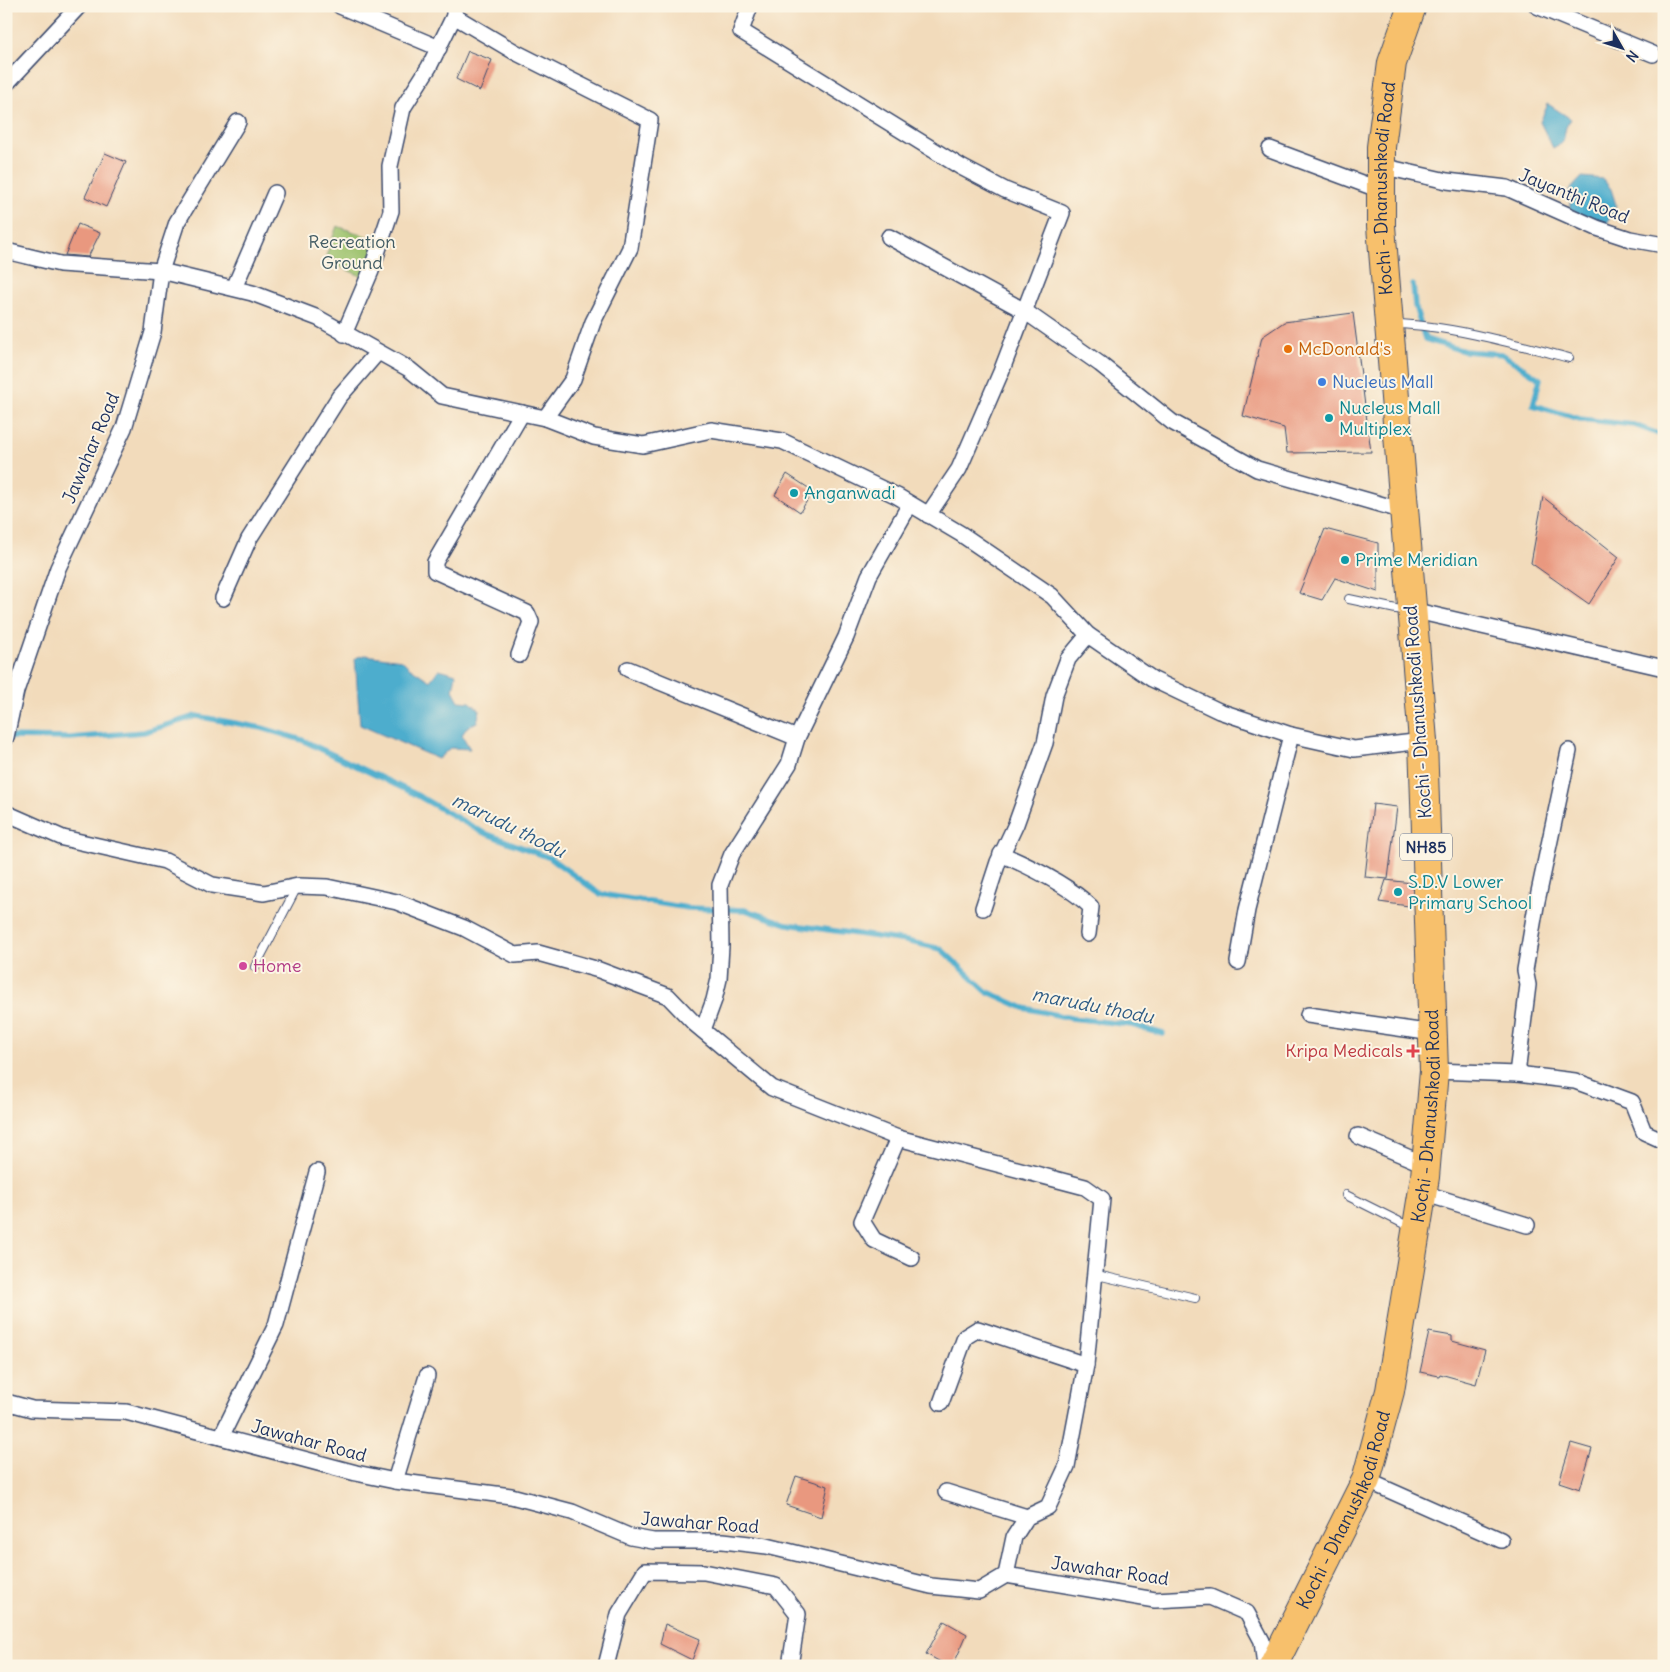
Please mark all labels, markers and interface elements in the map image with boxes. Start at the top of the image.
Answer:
north arrow [1598,22,1648,72]
text: N [1622,47,1642,66]
street label: Kochi - Dhanushkodi Road [1369,80,1401,296]
street label: Jayanthi Road [1516,163,1633,228]
park label: Recreation Ground [308,230,396,274]
place label: McDonald's [1298,337,1391,360]
marker: McDonald's [1282,343,1294,355]
place label: Nucleus Mall [1332,370,1433,393]
marker: Nucleus Mall [1316,376,1328,388]
street label: Jawahar Road [57,388,124,507]
place label: Nucleus Mall Multiplex [1339,396,1440,440]
marker: Nucleus Mall Multiplex [1323,412,1335,424]
place label: Anganwadi [804,481,896,504]
marker: Anganwadi [788,487,800,499]
place label: Prime Meridian [1355,548,1478,571]
marker: Prime Meridian [1339,554,1351,566]
street label: Kochi - Dhanushkodi Road [1399,604,1436,820]
water label: marudu thodu [448,787,571,863]
road number: NH85 [1400,834,1452,860]
place label: S.D.V Lower Primary School [1408,870,1532,914]
marker: S.D.V Lower Primary School [1392,886,1404,898]
place label: Home [253,954,302,977]
marker: Home [237,960,249,972]
water label: marudu thodu [1030,981,1157,1029]
street label: Kochi - Dhanushkodi Road [1406,1008,1445,1224]
place label: Kripa Medicals [1285,1039,1403,1062]
marker: Kripa Medicals [1407,1045,1419,1057]
street label: Kochi - Dhanushkodi Road [1291,1408,1395,1613]
street label: Jawahar Road [249,1414,370,1467]
street label: Jawahar Road [640,1507,760,1538]
street label: Jawahar Road [1050,1551,1171,1590]

